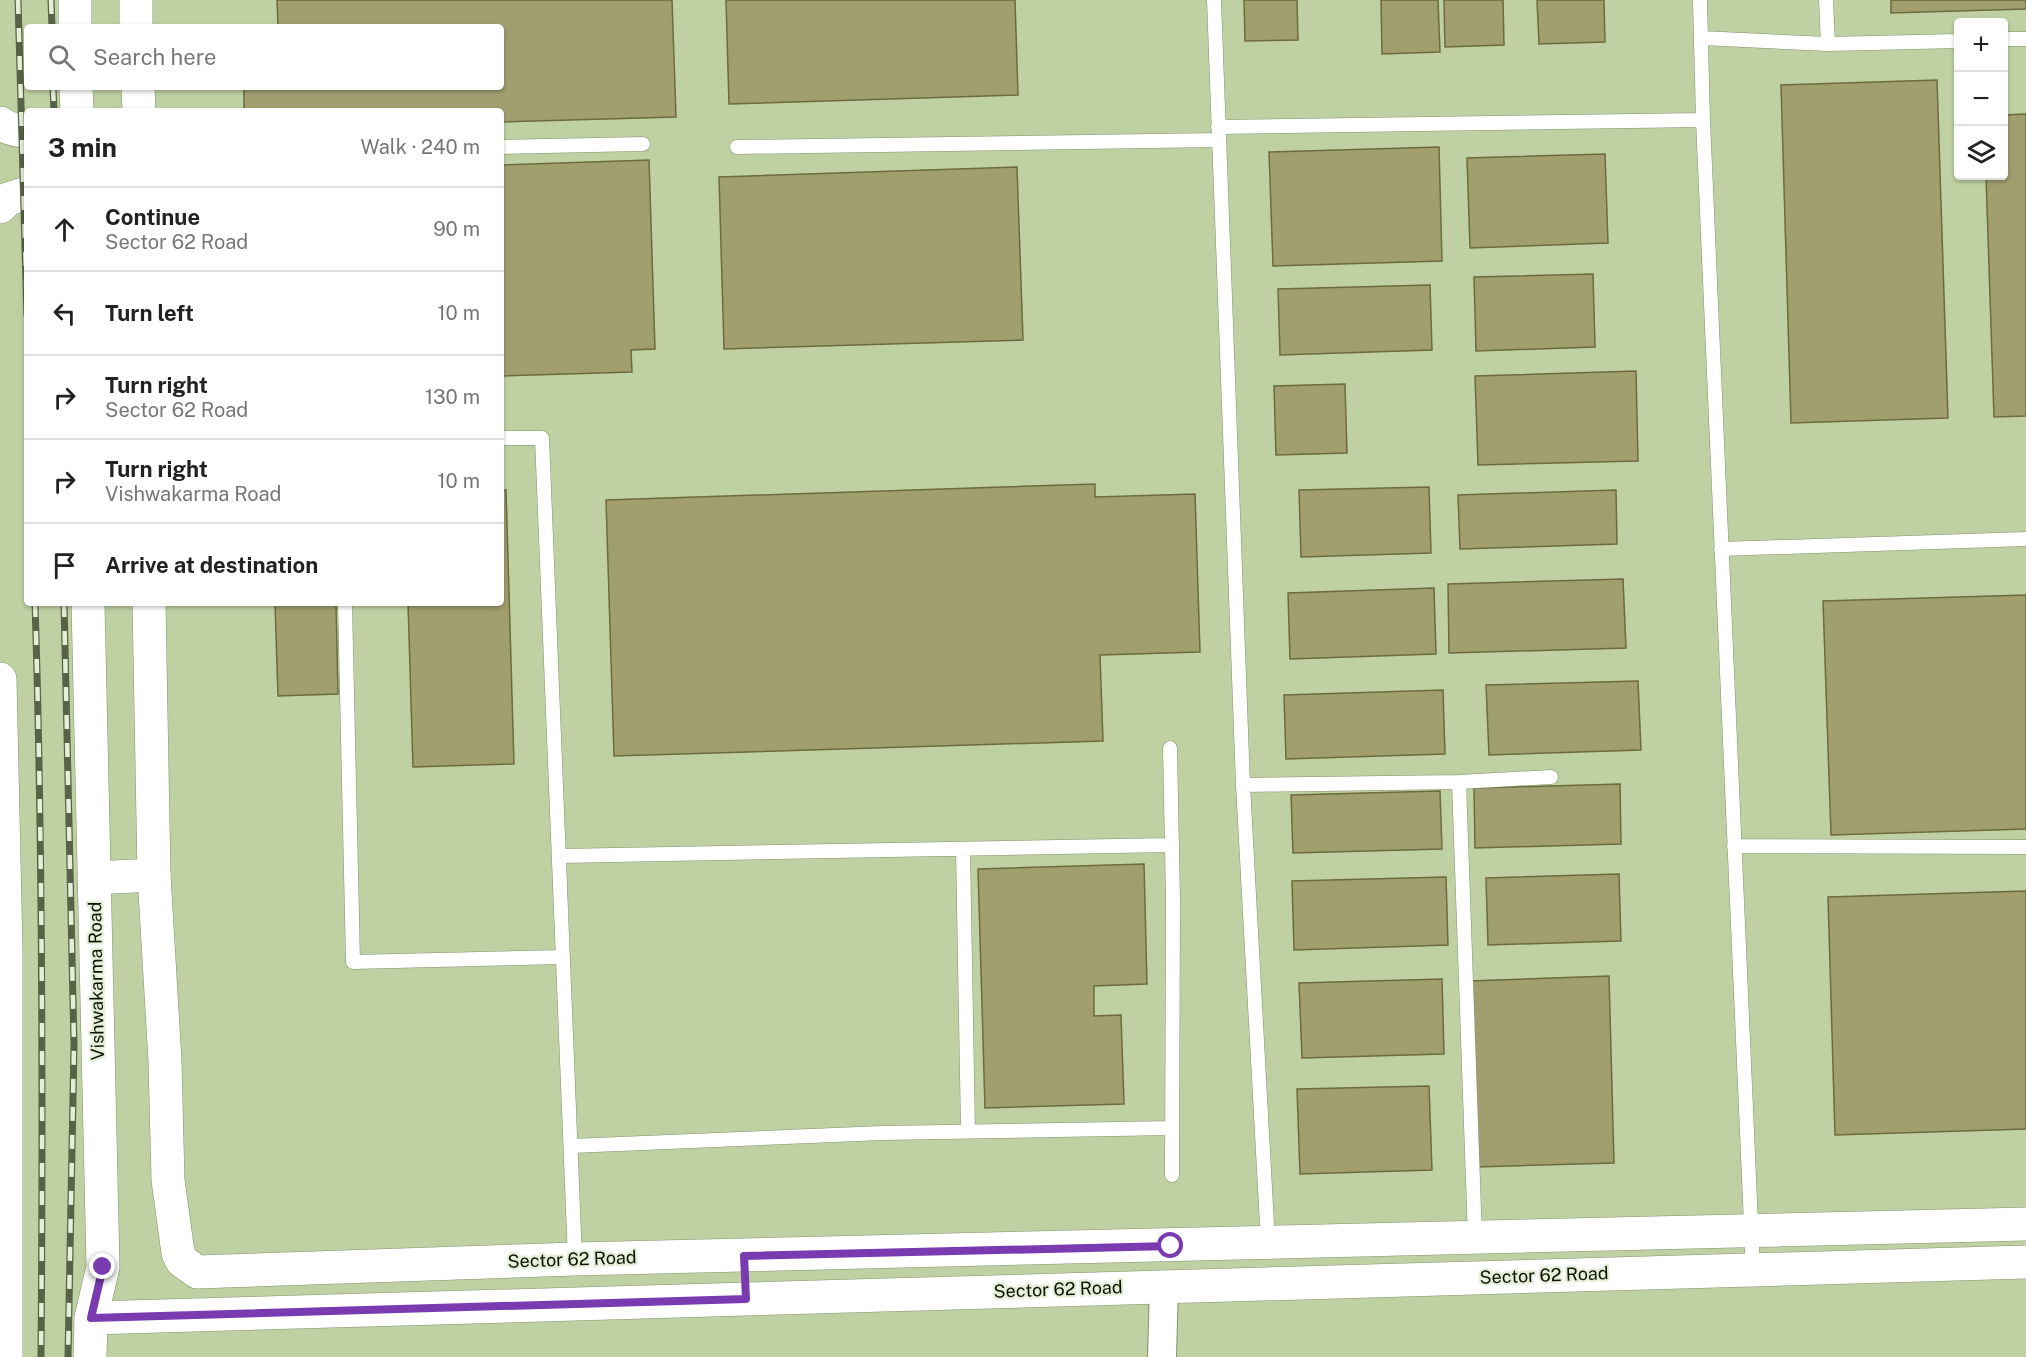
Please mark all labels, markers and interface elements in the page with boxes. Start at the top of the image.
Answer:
map controls [1954,18,2008,180]
button: + [1954,18,2008,72]
search box [24,24,504,90]
icon: search [45,41,78,74]
text: Search here [93,44,217,70]
button: − [1954,72,2008,126]
button: layers [1954,126,2008,180]
text: 3 min [48,132,117,163]
text: Walk · 240 m [360,135,480,159]
text: Continue [105,204,200,230]
icon: ahead [48,213,81,246]
text: 90 m [433,217,480,241]
text: Sector 62 Road [105,230,248,254]
icon: left [48,297,81,330]
text: Turn left [105,300,194,326]
text: 10 m [437,301,480,325]
text: Turn right [105,372,208,398]
icon: right [48,381,81,414]
text: 130 m [425,385,480,409]
text: Sector 62 Road [105,398,248,422]
text: Turn right [105,456,208,482]
icon: right [48,465,81,498]
text: 10 m [437,469,480,493]
text: Vishwakarma Road [105,482,282,506]
icon: arrive [48,549,81,582]
text: Arrive at destination [105,552,318,578]
street label: Vishwakarma Road [84,901,108,1061]
route start [1157,1232,1183,1258]
street label: Sector 62 Road [507,1246,637,1272]
route end [89,1253,115,1279]
street label: Sector 62 Road [1479,1262,1609,1288]
street label: Sector 62 Road [993,1276,1123,1302]

